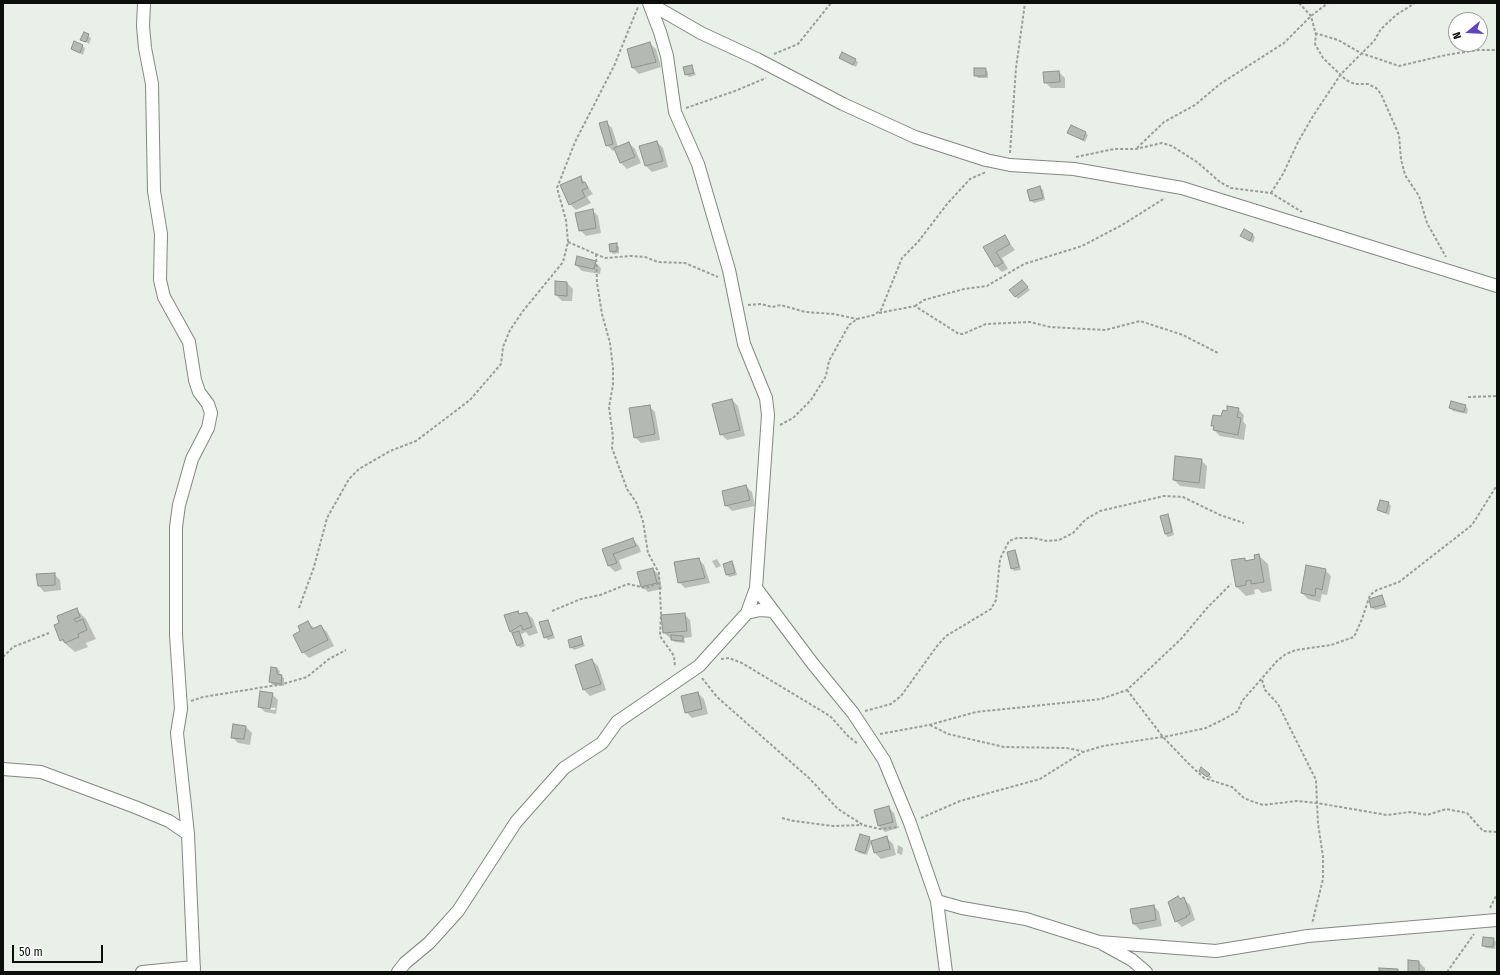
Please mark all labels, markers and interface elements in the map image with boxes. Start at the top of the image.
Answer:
north arrow [1448,12,1488,52]
text: N [1450,30,1464,41]
scale bar [14,937,105,963]
text: 50 m [19,945,43,959]

